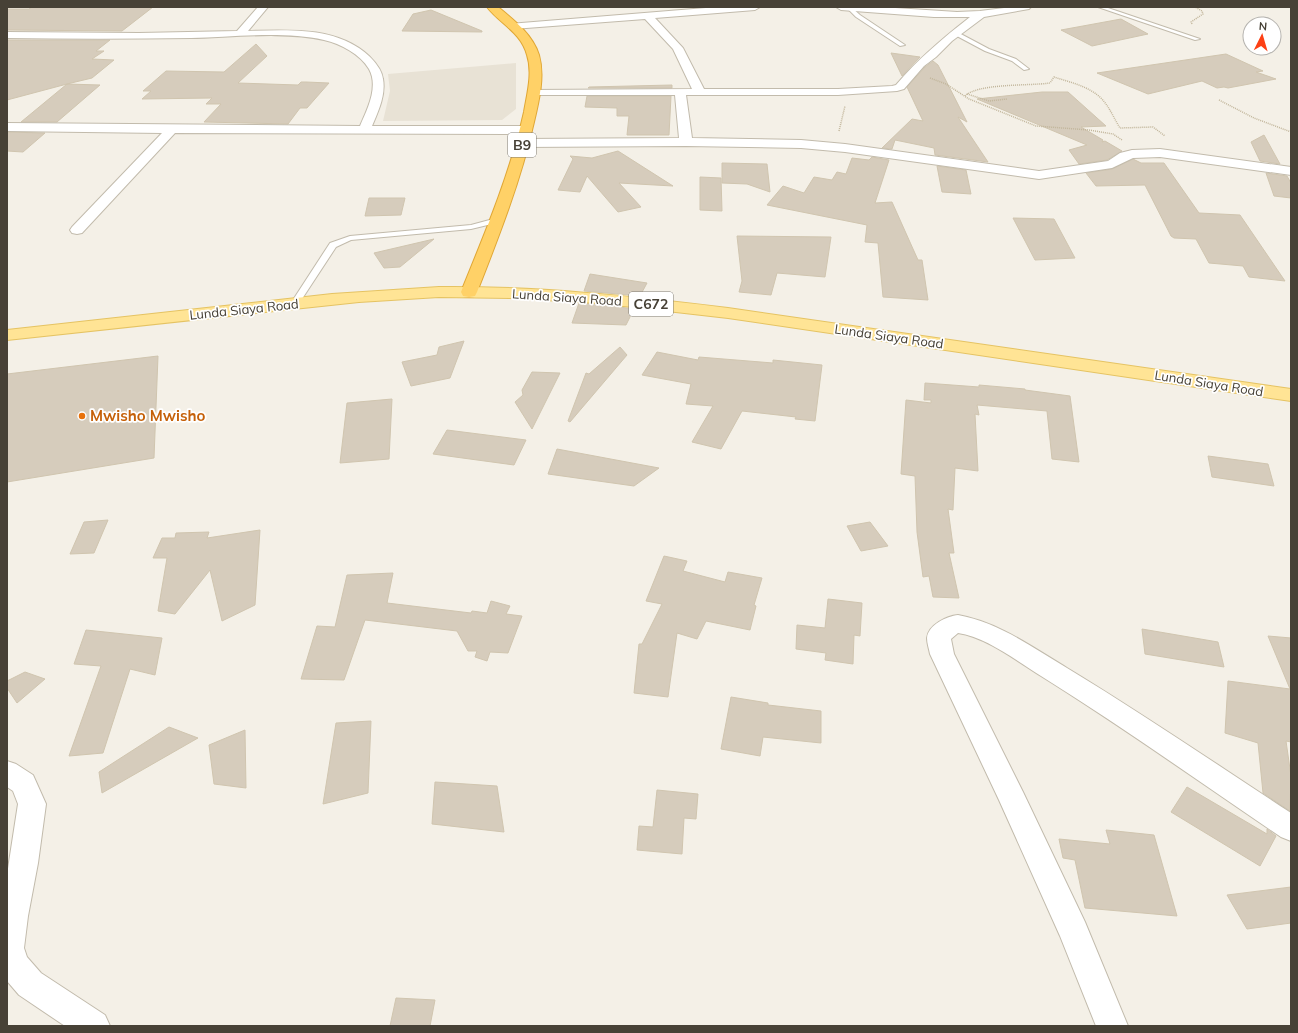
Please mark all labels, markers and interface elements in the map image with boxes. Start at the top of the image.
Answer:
north arrow [1242,16,1282,56]
text: N [1258,19,1268,33]
road number: B9 [508,133,536,157]
street label: Lunda Siaya Road [512,285,622,309]
road number: C672 [629,292,673,316]
street label: Lunda Siaya Road [189,295,299,323]
street label: Lunda Siaya Road [833,320,945,352]
street label: Lunda Siaya Road [1154,367,1264,399]
place label: Mwisho Mwisho [90,406,206,425]
marker: Mwisho Mwisho [77,411,87,421]

